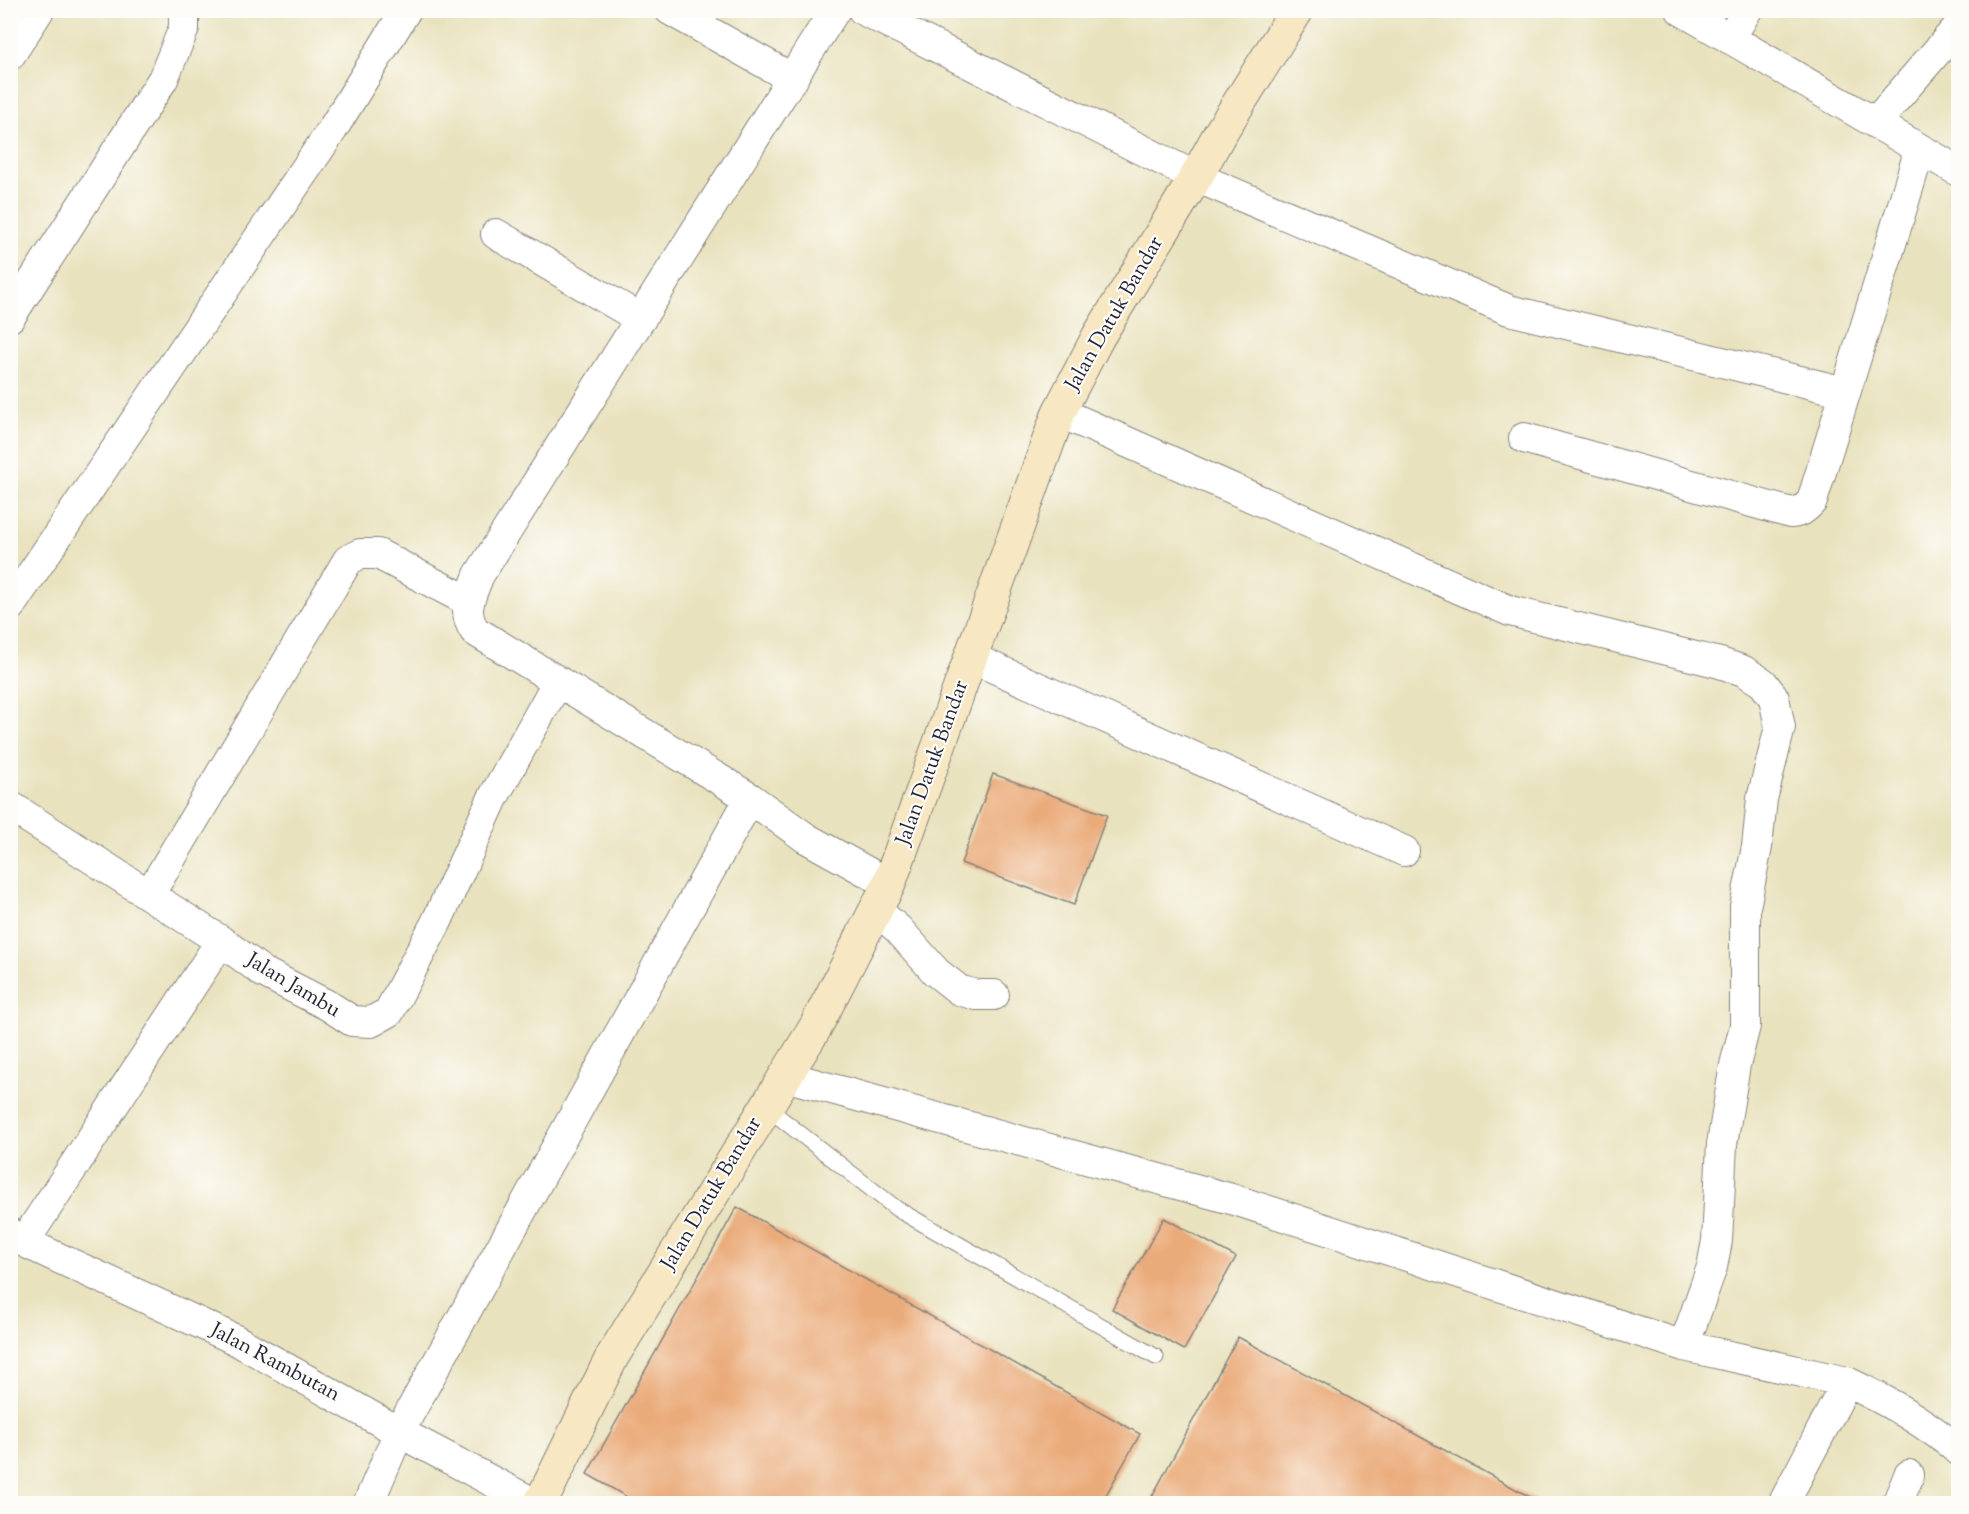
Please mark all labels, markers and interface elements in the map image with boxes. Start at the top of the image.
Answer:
street label: Jalan Datuk Bandar [1058,231,1171,398]
street label: Jalan Datuk Bandar [889,676,977,851]
street label: Jalan Jambu [240,946,346,1026]
street label: Jalan Datuk Bandar [654,1112,770,1277]
street label: Jalan Rambutan [204,1316,345,1410]

